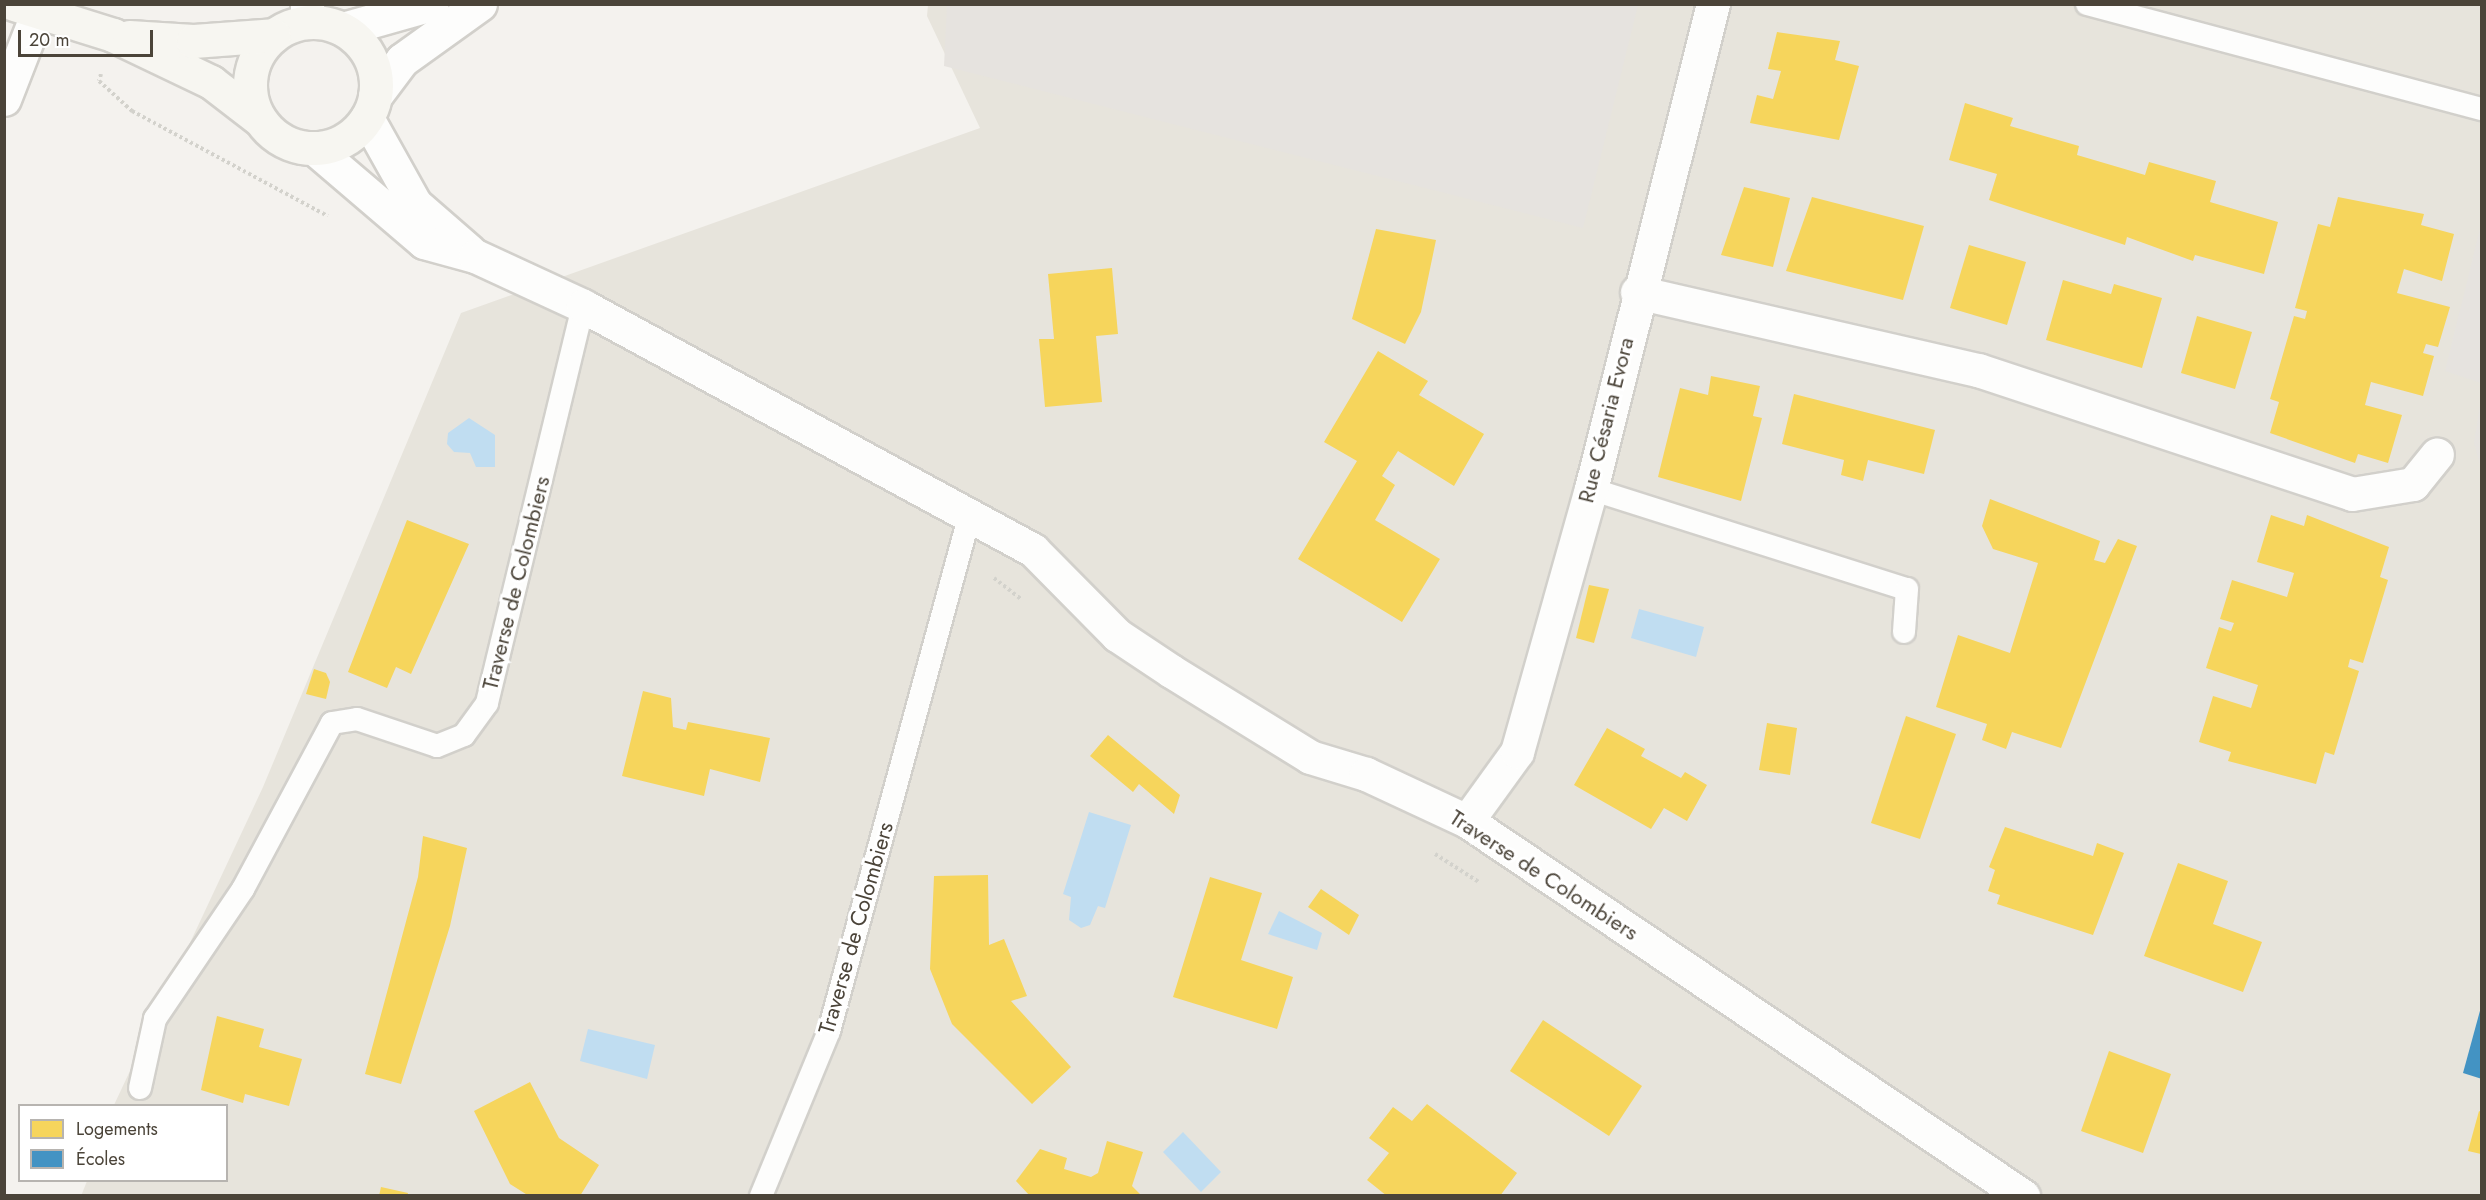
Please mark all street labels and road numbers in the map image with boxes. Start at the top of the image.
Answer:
street label: Rue Césaria Evora [1573,334,1639,506]
street label: Traverse de Colombiers [477,473,555,693]
street label: Traverse de Colombiers [1445,804,1643,946]
street label: Traverse de Colombiers [813,819,899,1037]

